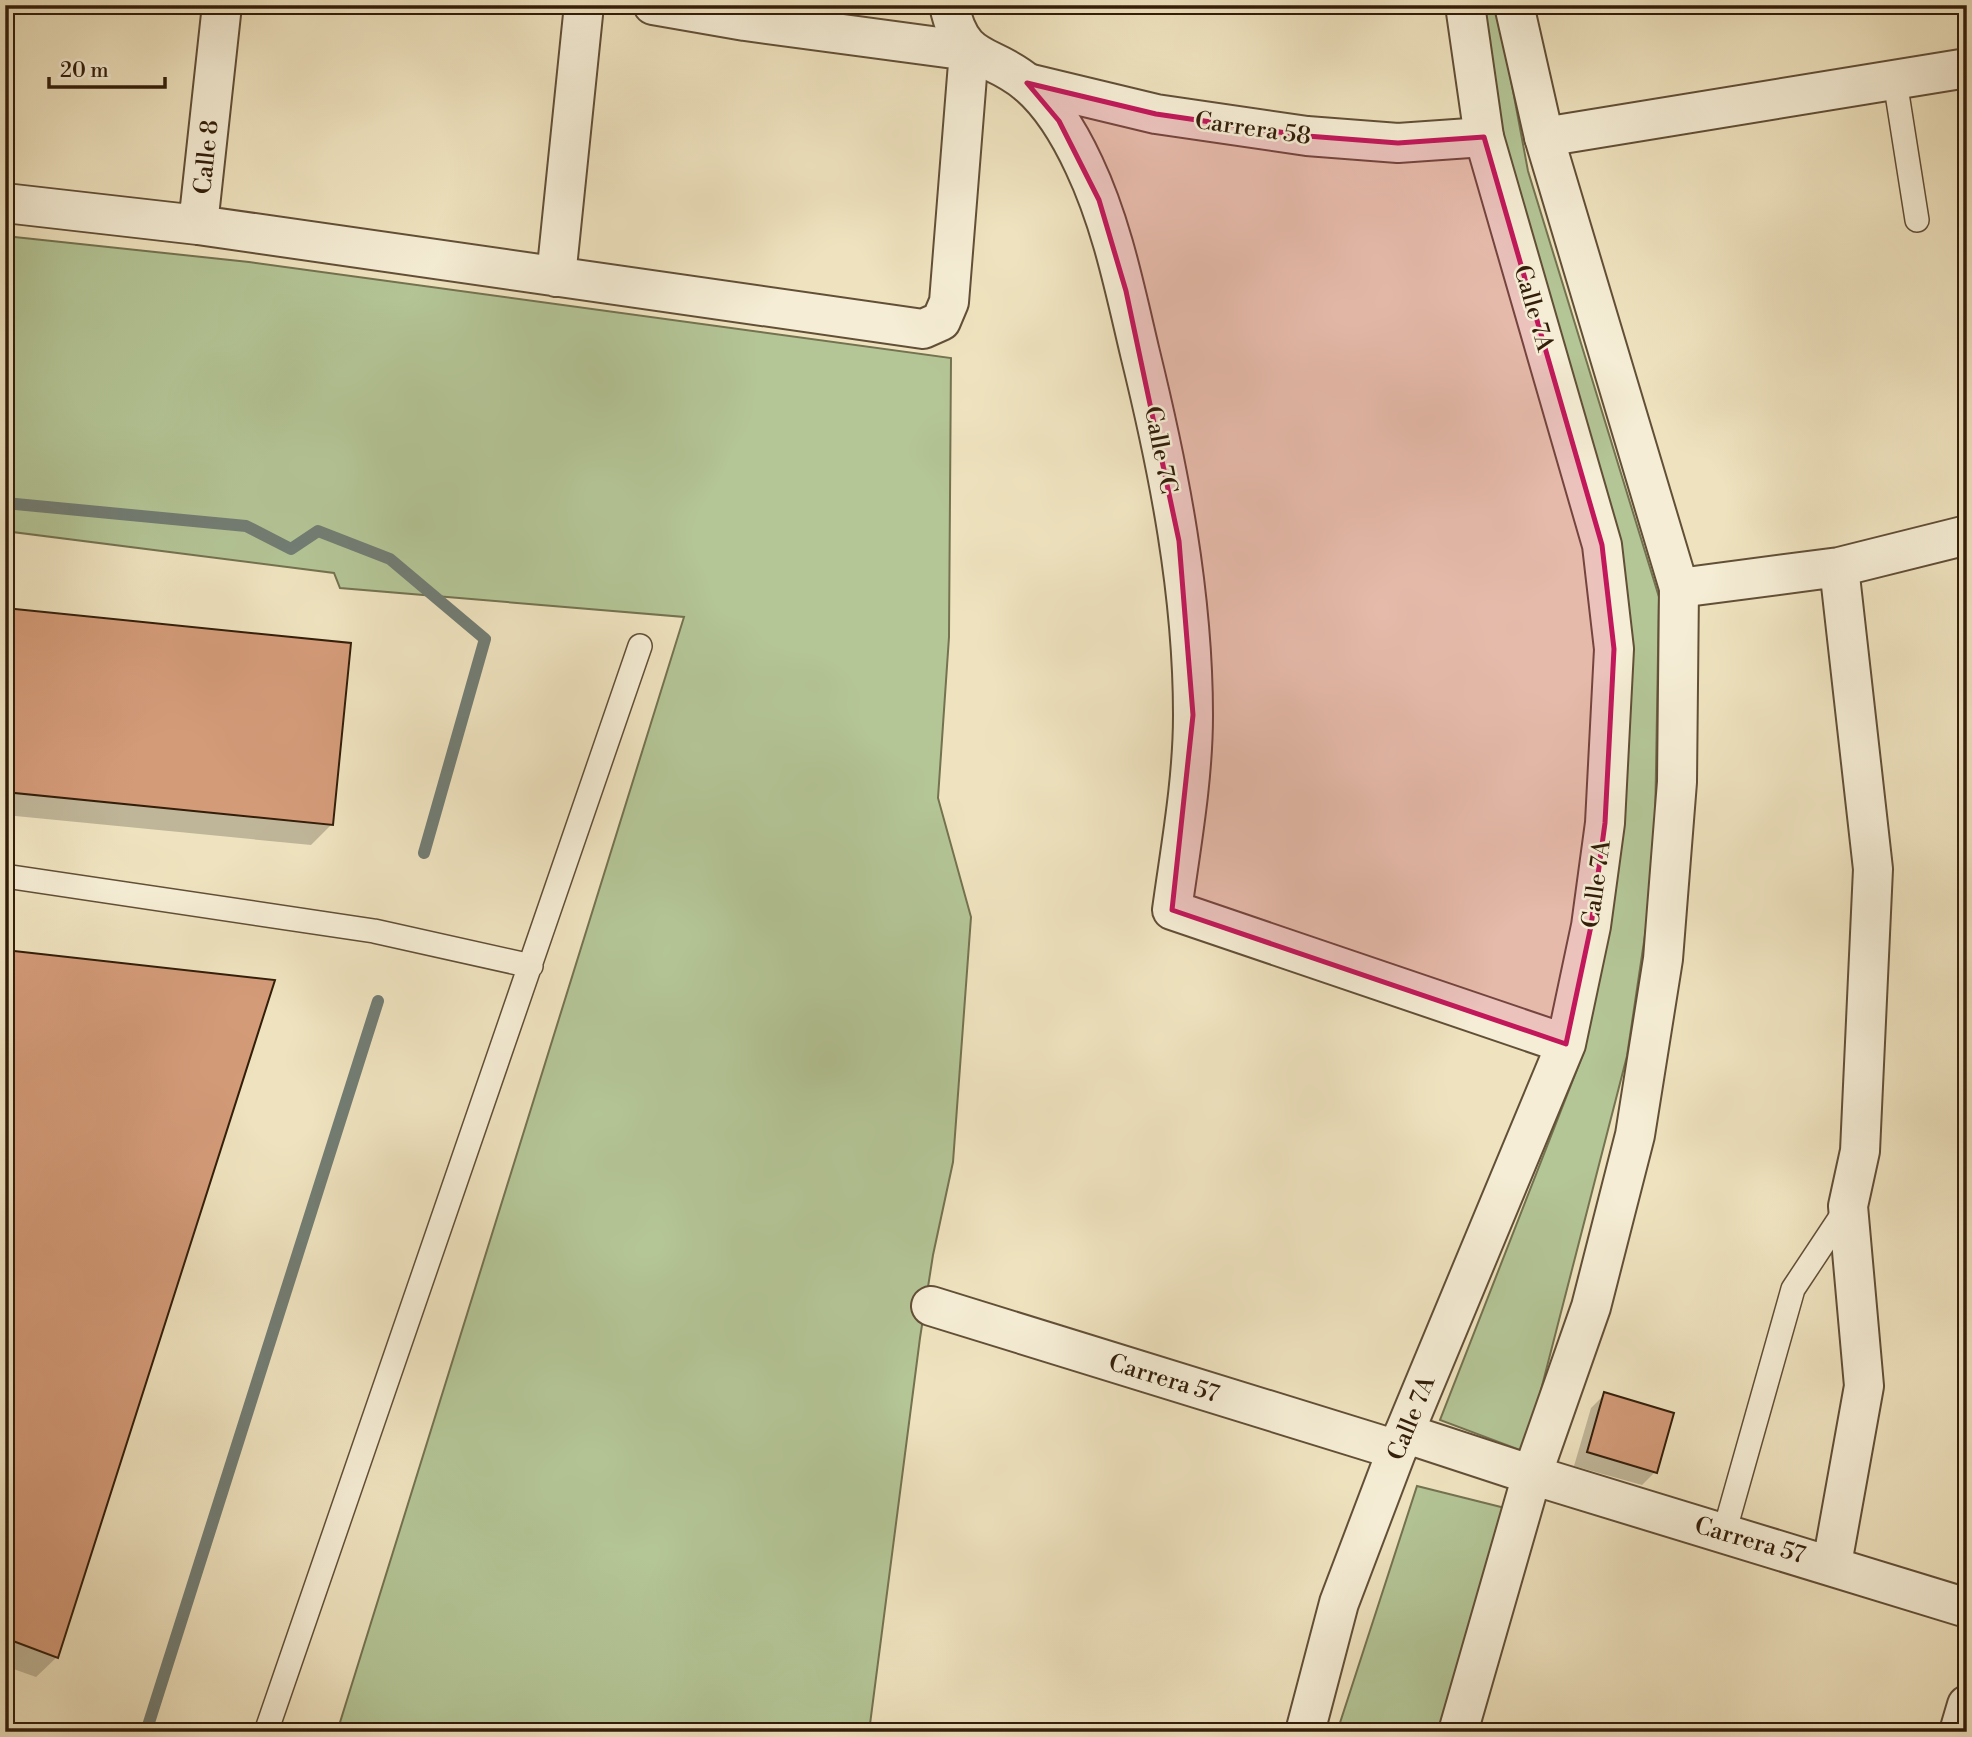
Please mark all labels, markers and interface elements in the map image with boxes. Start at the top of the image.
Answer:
scale bar [49,46,164,90]
text: 20 m [60,58,109,84]
street label: Carrera 58 [1193,106,1313,152]
street label: Calle 8 [188,118,226,196]
street label: Calle 7A [1506,262,1560,355]
street label: Calle 7C [1137,404,1183,496]
street label: Calle 7A [1576,838,1618,930]
street label: Carrera 57 [1105,1348,1222,1410]
street label: Calle 7A [1381,1371,1443,1465]
street label: Carrera 57 [1691,1511,1808,1571]

